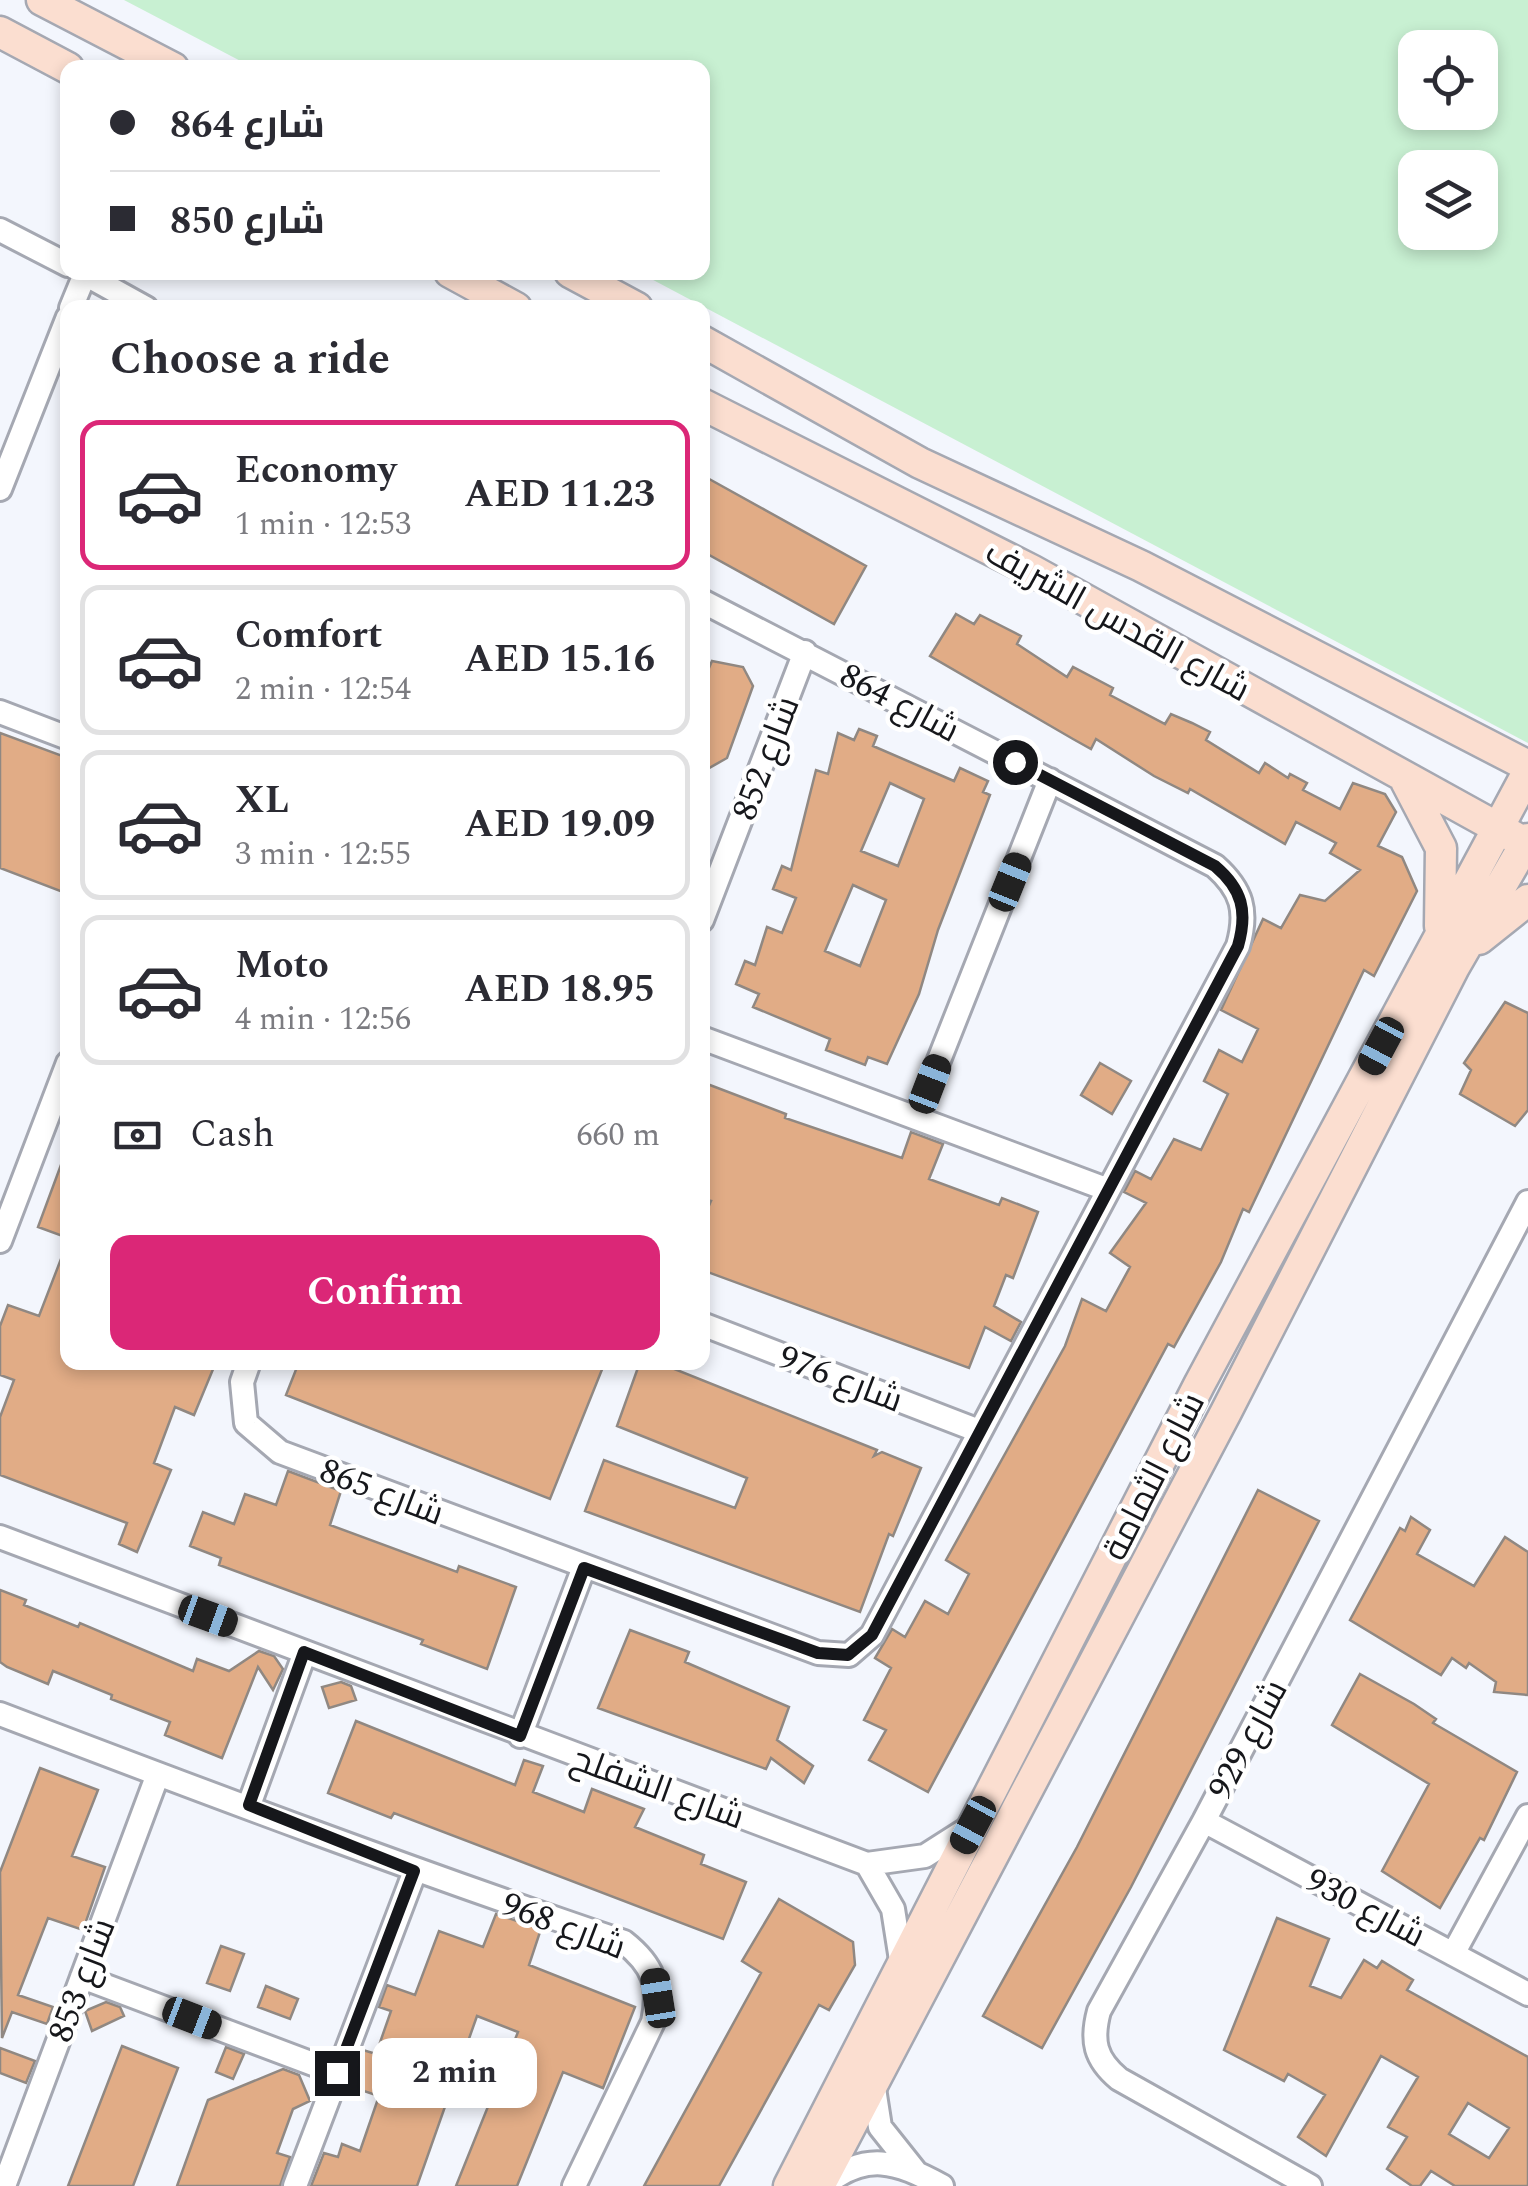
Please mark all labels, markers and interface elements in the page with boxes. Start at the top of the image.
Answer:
map controls [1398,30,1498,250]
button: locate [1398,30,1498,130]
text: شارع 864 [170,97,325,155]
button: layers [1398,150,1498,250]
text: شارع 850 [170,193,325,251]
text: Choose a ride [110,325,390,394]
text: Economy [235,442,396,500]
icon: car [115,450,205,540]
text: AED 11.23 [464,466,655,524]
text: 1 min · 12:53 [235,500,411,549]
street label: شارع القدس الشريف [975,526,1260,716]
text: Comfort [235,607,382,665]
icon: car [115,615,205,705]
text: AED 15.16 [464,631,655,689]
street label: شارع 864 [830,650,969,757]
text: 2 min · 12:54 [235,665,411,714]
street label: شارع 852 [719,689,814,828]
route start [993,740,1038,785]
text: XL [235,772,289,830]
icon: car [115,780,205,870]
text: AED 19.09 [464,796,655,854]
text: 3 min · 12:55 [235,830,411,879]
car [985,849,1035,915]
text: Moto [235,937,329,995]
icon: car [115,945,205,1035]
text: AED 18.95 [464,961,655,1019]
text: 4 min · 12:56 [235,995,411,1044]
car [1354,1012,1408,1080]
car [905,1051,955,1117]
text: Cash [190,1106,275,1164]
icon: cash [110,1108,165,1163]
text: 660 m [576,1111,660,1160]
button: Confirm [110,1235,660,1350]
street label: شارع 976 [771,1332,910,1427]
street label: شارع الثمامة [1089,1383,1219,1570]
street label: شارع 865 [312,1445,451,1540]
car [175,1592,241,1640]
street label: شارع 929 [1195,1670,1302,1809]
street label: شارع الشفلح [563,1733,751,1844]
car [946,1791,1000,1859]
street label: شارع 930 [1296,1855,1435,1962]
street label: شارع 968 [494,1879,633,1974]
street label: شارع 853 [35,1911,130,2050]
car [638,1966,678,2030]
car [159,1993,225,2043]
callout: 2 min [372,2038,537,2108]
text: 2 min [412,2048,497,2097]
route end [315,2051,360,2096]

